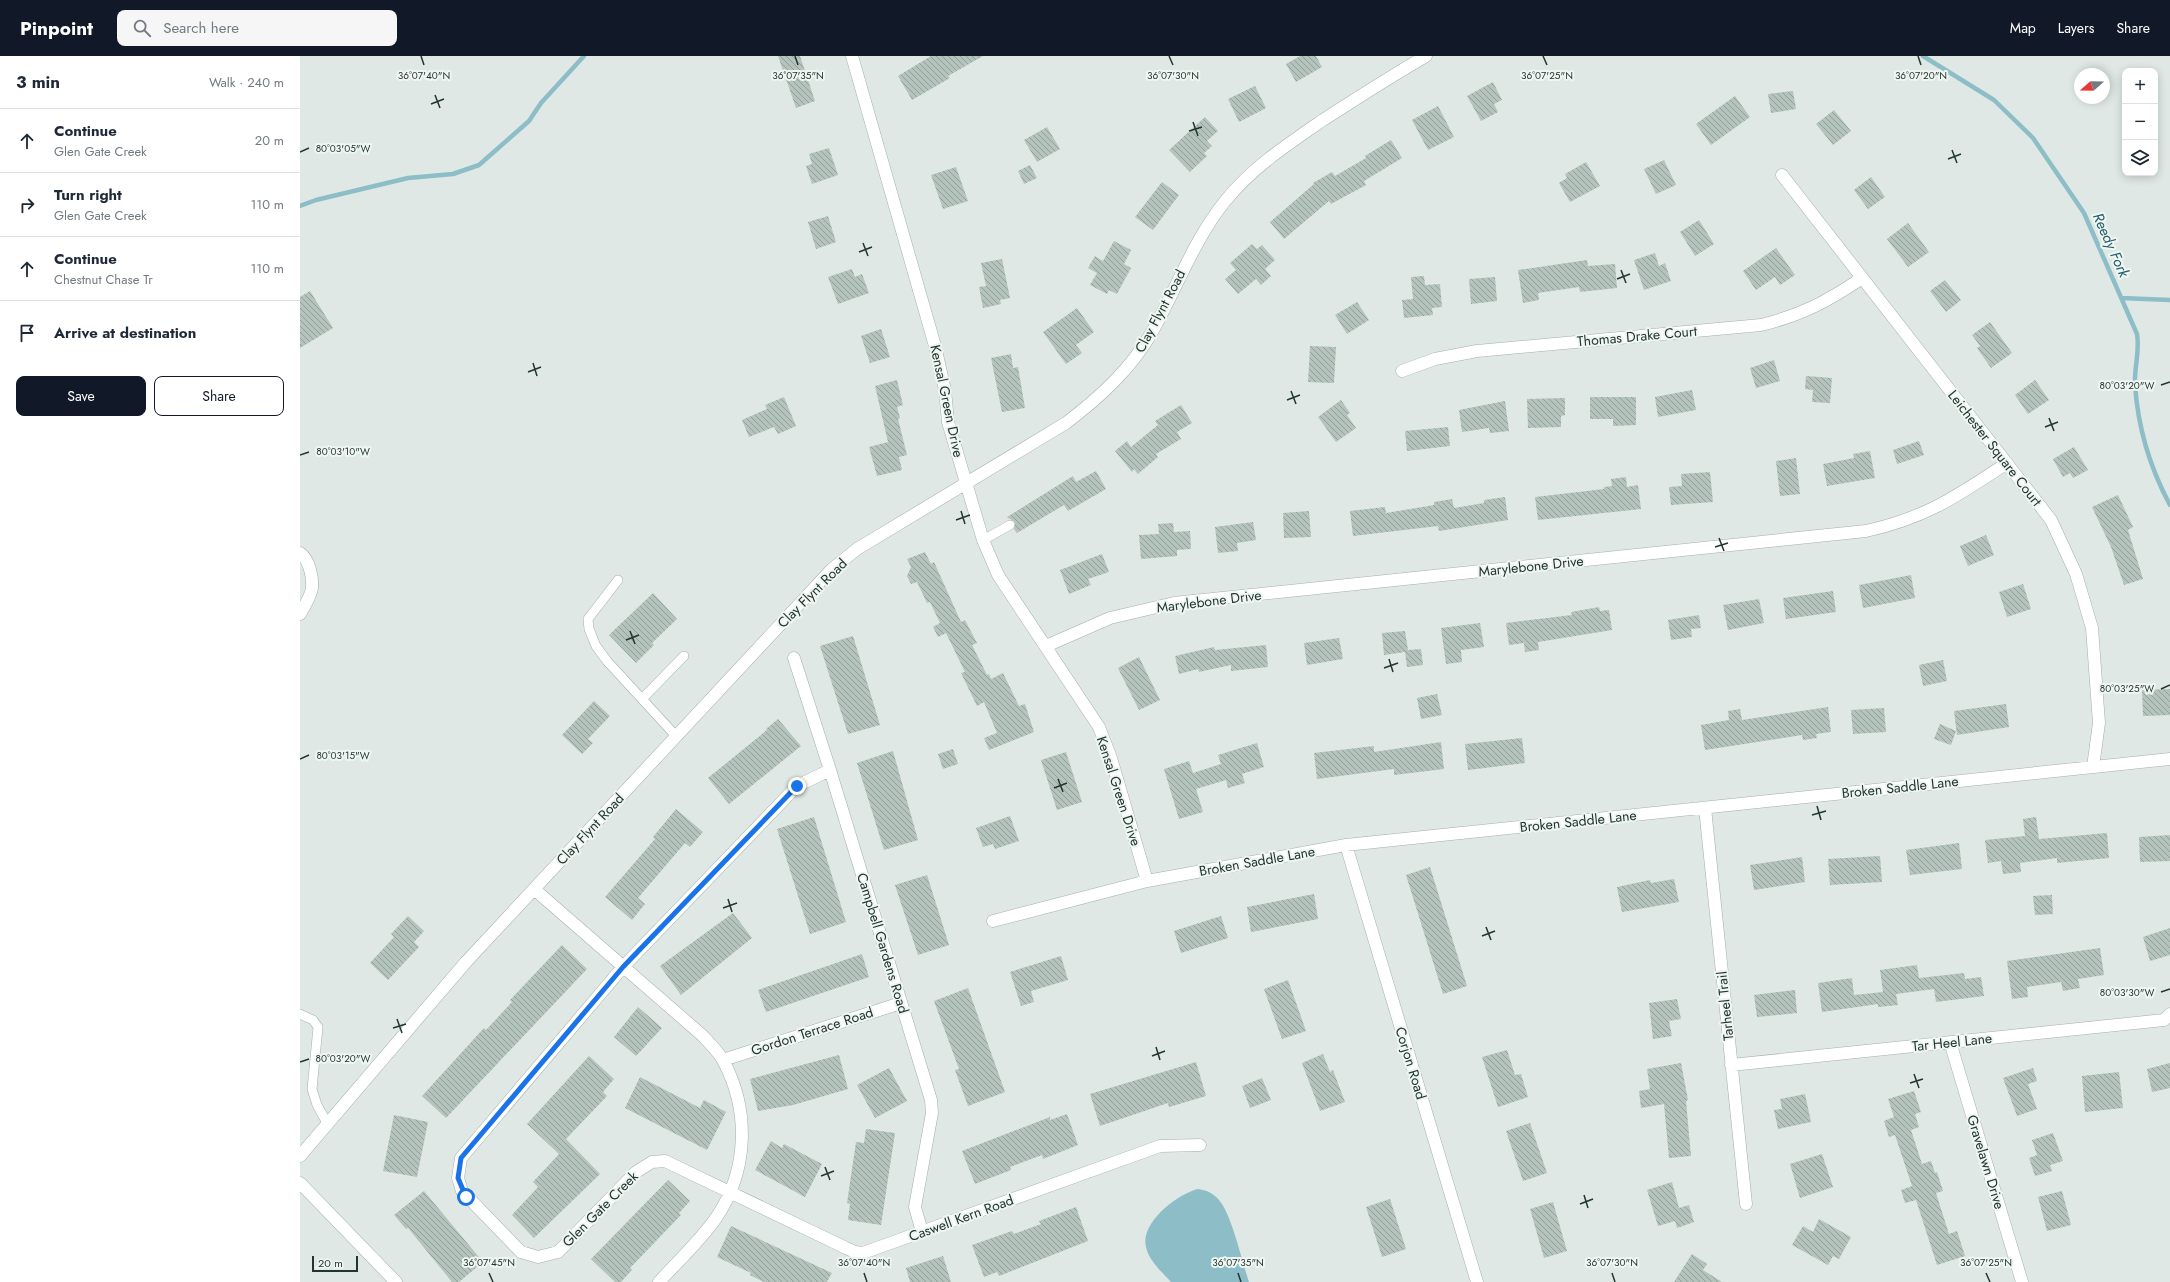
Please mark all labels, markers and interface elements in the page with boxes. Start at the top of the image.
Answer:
search box [117,10,397,46]
text: Pinpoint [20,15,93,42]
icon: search [131,17,153,39]
text: Search here [163,17,239,39]
text: Map [2010,18,2036,38]
text: Layers [2058,18,2094,38]
text: Share [2116,18,2150,38]
text: 36°07'40"N [398,68,450,83]
text: 36°07'35"N [772,68,824,83]
text: 36°07'30"N [1147,68,1199,83]
text: 36°07'25"N [1521,68,1573,83]
text: 36°07'20"N [1895,68,1947,83]
north arrow [2074,68,2110,104]
map controls [2122,68,2158,176]
button: + [2122,68,2158,104]
text: 3 min [16,70,60,94]
text: Walk · 240 m [209,73,284,92]
button: − [2122,104,2158,140]
text: Continue [54,120,117,142]
icon: ahead [16,130,38,152]
text: 20 m [255,131,284,150]
button: layers [2122,140,2158,176]
text: 80°03'05"W [316,141,370,156]
text: Glen Gate Creek [54,142,147,161]
text: Turn right [54,184,122,206]
icon: right [16,194,38,216]
text: 110 m [250,195,284,214]
text: Glen Gate Creek [54,206,147,225]
water label: Reedy Fork [2087,209,2135,281]
text: Continue [54,248,117,270]
icon: ahead [16,258,38,280]
text: 110 m [250,259,284,278]
street label: Clay Flynt Road [1130,266,1190,356]
text: Chestnut Chase Tr [54,270,153,289]
street label: Thomas Drake Court [1576,321,1698,351]
icon: arrive [16,322,38,344]
text: Arrive at destination [54,322,196,344]
street label: Kensal Green Drive [925,343,969,459]
button: Save [16,376,146,416]
button: Share [154,376,284,416]
text: 80°03'20"W [2100,378,2154,393]
street label: Leichester Square Court [1943,386,2047,511]
text: 80°03'10"W [316,444,370,459]
street label: Marylebone Drive [1478,551,1584,581]
street label: Clay Flynt Road [773,554,851,632]
street label: Marylebone Drive [1155,585,1263,617]
text: 80°03'25"W [2100,681,2154,696]
street label: Kensal Green Drive [1092,734,1146,848]
text: 80°03'15"W [316,748,370,763]
street label: Broken Saddle Lane [1841,771,1959,803]
route end [788,777,806,795]
street label: Clay Flynt Road [552,789,628,869]
street label: Broken Saddle Lane [1519,805,1637,837]
street label: Broken Saddle Lane [1197,841,1317,881]
street label: Campbell Gardens Road [852,870,914,1016]
street label: Tarheel Trail [1711,970,1739,1042]
text: 80°03'30"W [2100,985,2154,1000]
street label: Gordon Terrace Road [748,1002,876,1060]
street label: Corjon Road [1390,1024,1432,1102]
street label: Tar Heel Lane [1911,1028,1993,1056]
text: 80°03'20"W [316,1051,370,1066]
street label: Gravelawn Drive [1962,1112,2010,1212]
street label: Glen Gate Creek [558,1166,643,1251]
route start [457,1188,475,1206]
street label: Caswell Kern Road [906,1190,1016,1246]
scale bar [312,1254,358,1273]
text: 20 m [318,1255,343,1271]
text: 36°07'45"N [463,1255,515,1270]
text: 36°07'40"N [838,1255,890,1270]
text: 36°07'35"N [1212,1255,1264,1270]
text: 36°07'30"N [1586,1255,1638,1270]
text: 36°07'25"N [1960,1255,2012,1270]

